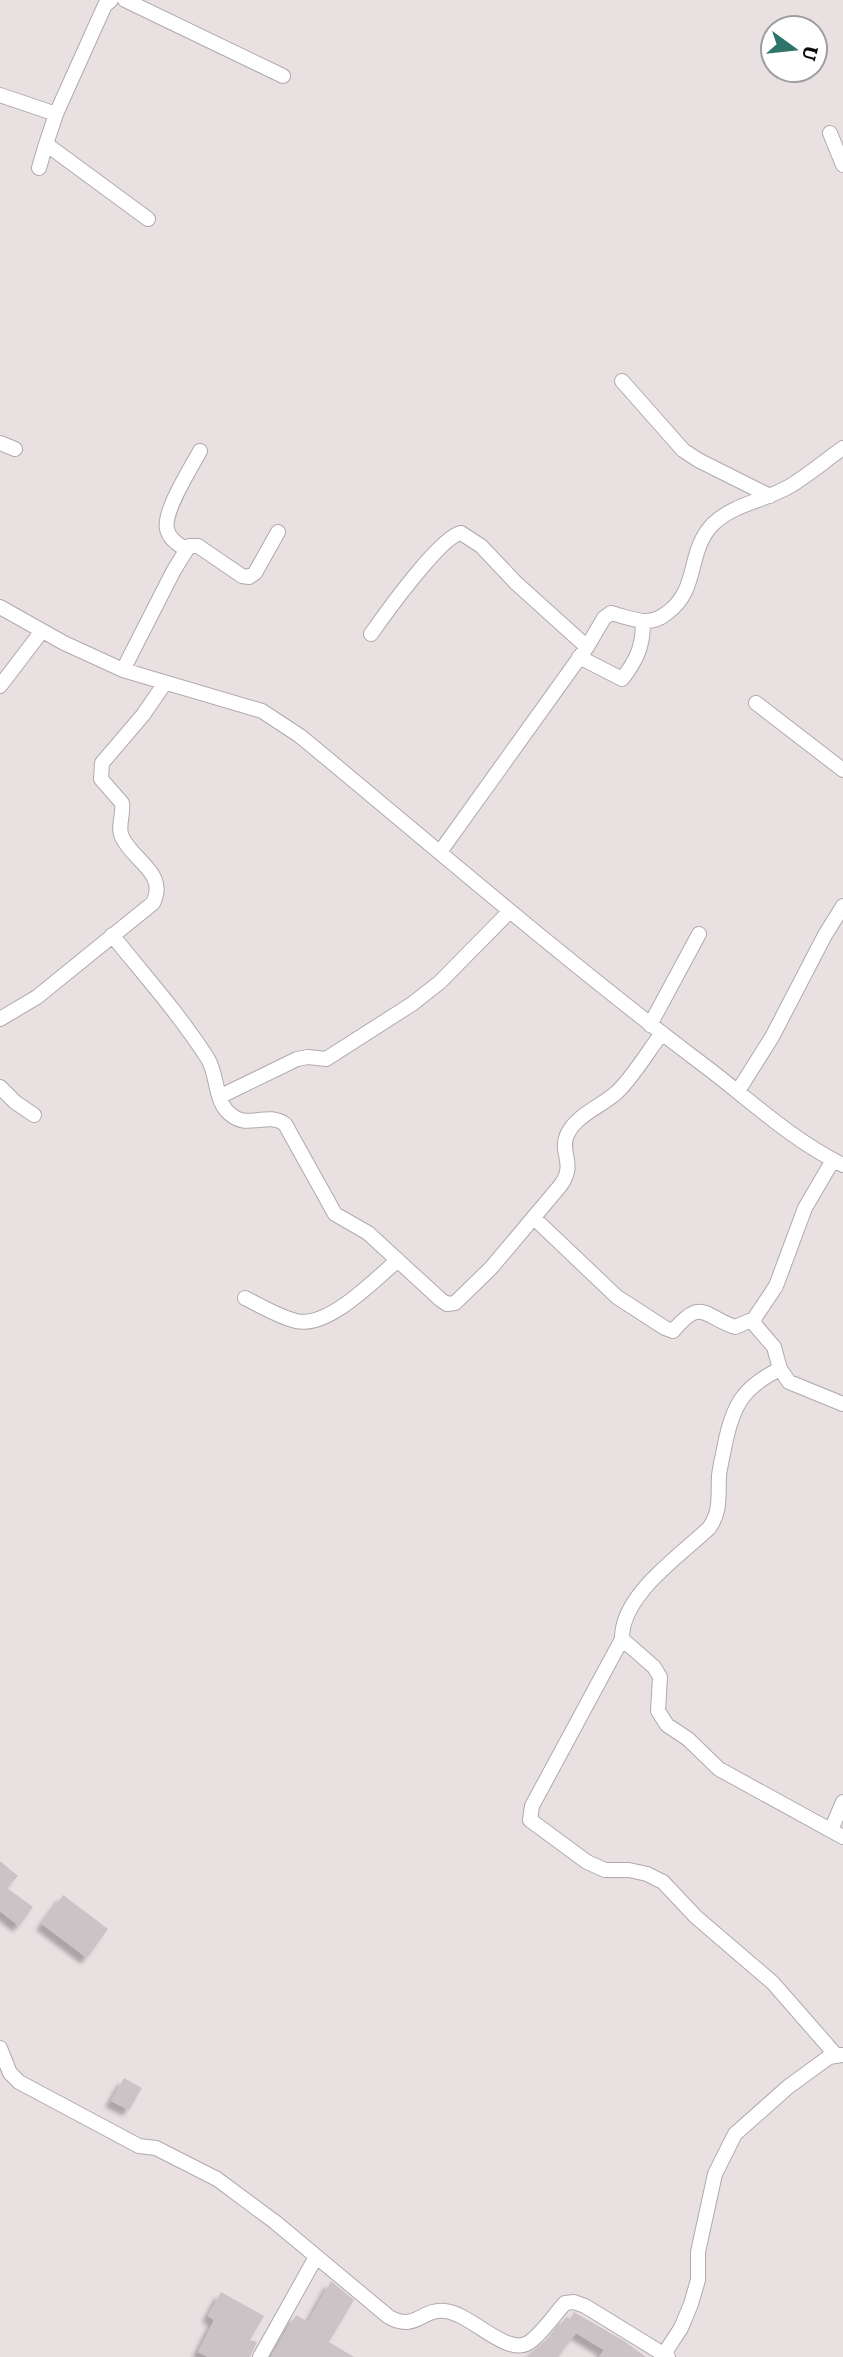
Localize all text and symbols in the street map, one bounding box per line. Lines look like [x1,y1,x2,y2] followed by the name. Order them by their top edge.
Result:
[759,14,829,84] north arrow
[796,43,827,65] text: U

